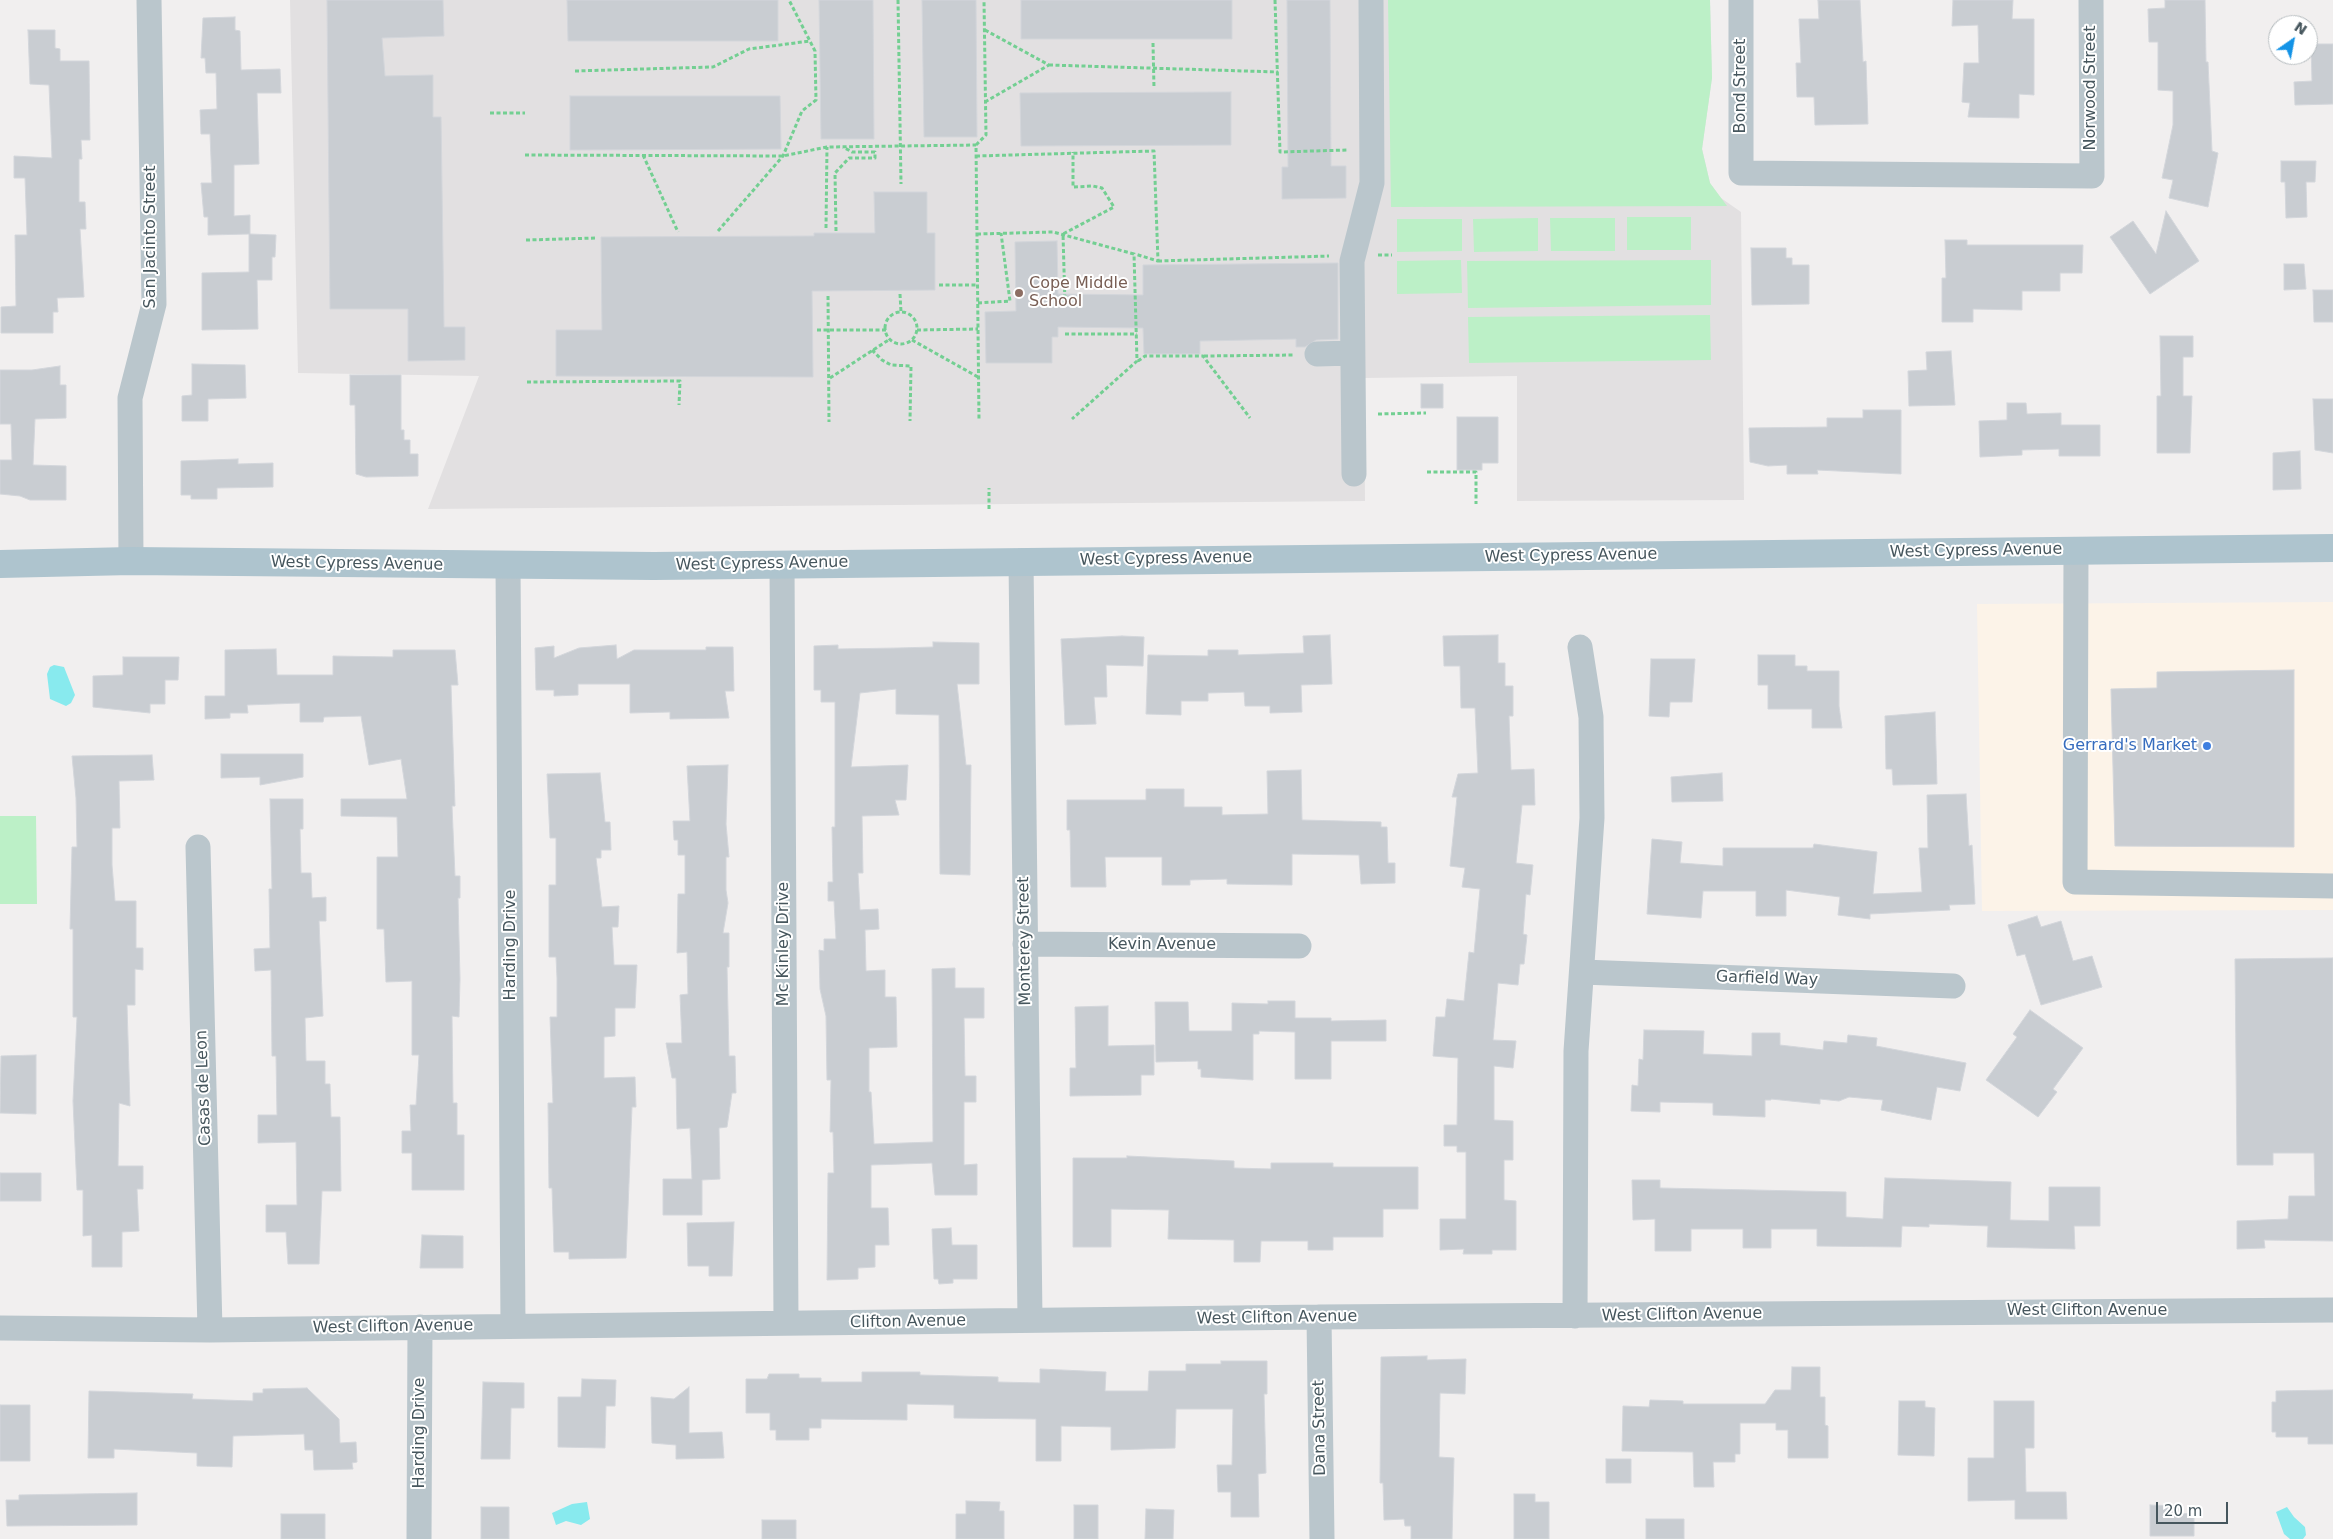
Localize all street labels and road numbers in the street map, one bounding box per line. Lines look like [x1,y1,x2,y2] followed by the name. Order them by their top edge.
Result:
[2081,26,2101,150] street label: Norwood Street
[1731,39,1751,133] street label: Bond Street
[141,166,161,308] street label: San Jacinto Street
[1890,540,2062,562] street label: West Cypress Avenue
[1485,545,1657,567] street label: West Cypress Avenue
[1080,548,1252,570] street label: West Cypress Avenue
[271,553,443,575] street label: West Cypress Avenue
[676,553,848,575] street label: West Cypress Avenue
[1014,876,1036,1006] street label: Monterey Street
[774,882,794,1006] street label: Mc Kinley Drive
[501,890,521,1000] street label: Harding Drive
[1108,935,1216,955] street label: Kevin Avenue
[1715,968,1819,990] street label: Garfield Way
[192,1030,216,1146] street label: Casas de Leon
[2007,1301,2167,1321] street label: West Clifton Avenue
[1602,1304,1762,1326] street label: West Clifton Avenue
[1197,1307,1357,1329] street label: West Clifton Avenue
[850,1311,966,1333] street label: Clifton Avenue
[313,1316,473,1338] street label: West Clifton Avenue
[410,1378,430,1488] street label: Harding Drive
[1310,1380,1330,1476] street label: Dana Street

